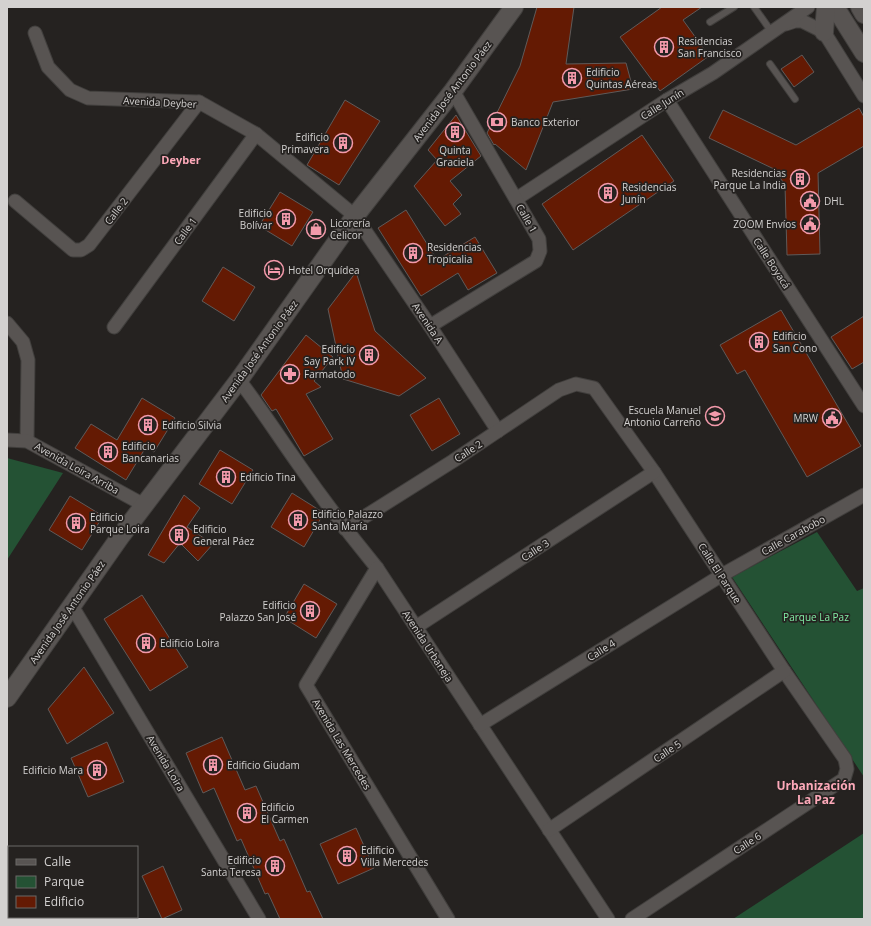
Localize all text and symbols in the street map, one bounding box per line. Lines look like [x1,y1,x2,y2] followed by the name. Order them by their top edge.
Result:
[678,34,742,60] place label: Residencias San Francisco
[653,36,675,58] building icon: Residencias San Francisco
[409,38,495,144] street label: Avenida José Antonio Páez
[586,65,657,91] place label: Edificio Quintas Aéreas
[561,67,583,89] building icon: Edificio Quintas Aéreas
[638,85,686,123] street label: Calle Junín
[123,93,197,111] street label: Avenida Deyber
[486,111,508,133] bank icon: Banco Exterior
[511,115,579,129] place label: Banco Exterior
[444,121,466,143] building icon: Quinta Graciela
[281,130,329,156] place label: Edificio Primavera
[332,132,354,154] building icon: Edificio Primavera
[436,143,474,169] place label: Quinta Graciela
[161,152,201,167] district label: Deyber
[713,166,786,192] place label: Residencias Parque La India
[789,168,811,190] building icon: Residencias Parque La India
[621,180,677,206] place label: Residencias Junín
[597,182,619,204] building icon: Residencias Junín
[799,190,821,212] public building icon: DHL
[101,194,131,227] street label: Calle 2
[824,194,844,208] place label: DHL
[513,201,541,235] street label: Calle 1
[239,206,272,232] place label: Edificio Bolívar
[275,208,297,230] building icon: Edificio Bolívar
[799,213,821,235] public building icon: ZOOM Envíos
[170,214,200,248] street label: Calle 1
[330,216,370,242] place label: Licorería Celicor
[733,217,796,231] place label: ZOOM Envíos
[305,218,327,240] shop icon: Licorería Celicor
[750,235,794,291] street label: Calle Boyacá
[427,240,482,266] place label: Residencias Tropicalia
[402,242,424,264] building icon: Residencias Tropicalia
[263,259,285,281] hotel icon: Hotel Orquídea
[288,263,360,277] place label: Hotel Orquídea
[217,297,301,405] street label: Avenida José Antonio Páez
[409,300,447,347] street label: Avenida A
[773,329,817,355] place label: Edificio San Cono
[748,331,770,353] building icon: Edificio San Cono
[304,342,355,368] place label: Edificio Say Park IV
[358,344,380,366] building icon: Edificio Say Park IV
[279,363,301,385] pharmacy icon: Farmatodo
[304,367,355,381] place label: Farmatodo
[624,403,701,429] place label: Escuela Manuel Antonio Carreño
[704,405,726,427] school or university icon: Escuela Manuel Antonio Carreño
[821,407,843,429] public building icon: MRW
[794,411,819,425] place label: MRW
[137,414,159,436] building icon: Edificio Silvia
[162,418,222,432] place label: Edificio Silvia
[451,437,485,465] street label: Calle 2
[32,439,122,497] street label: Avenida Loira Arriba
[122,439,179,465] place label: Edificio Bancanarias
[97,441,119,463] building icon: Edificio Bancanarias
[215,466,237,488] building icon: Edificio Tina
[240,470,296,484] place label: Edificio Tina
[312,507,383,533] place label: Edificio Palazzo Santa María
[287,509,309,531] building icon: Edificio Palazzo Santa María
[90,510,150,536] place label: Edificio Parque Loira
[65,512,87,534] building icon: Edificio Parque Loira
[759,512,827,558] street label: Calle Carabobo
[193,522,255,548] place label: Edificio General Páez
[168,524,190,546] building icon: Edificio General Páez
[518,536,552,564] street label: Calle 3
[695,540,745,606] street label: Calle El Parque
[26,557,108,666] street label: Avenida José Antonio Páez
[220,598,296,624] place label: Edificio Palazzo San José
[299,600,321,622] building icon: Edificio Palazzo San José
[400,607,456,685] street label: Avenida Urbaneja
[783,610,849,624] park label: Parque La Paz
[135,632,157,654] building icon: Edificio Loira
[160,636,219,650] place label: Edificio Loira
[584,636,618,664] street label: Calle 4
[309,696,375,792] street label: Avenida Las Mercedes
[144,732,188,794] street label: Avenida Loira
[650,736,684,765] street label: Calle 5
[202,754,224,776] building icon: Edificio Giudam
[227,758,300,772] place label: Edificio Giudam
[86,759,108,781] building icon: Edificio Mara
[23,763,83,777] place label: Edificio Mara
[776,777,856,808] district label: Urbanización La Paz
[261,800,309,826] place label: Edificio El Carmen
[236,802,258,824] building icon: Edificio El Carmen
[730,829,764,857] street label: Calle 6
[361,843,429,869] place label: Edificio Villa Mercedes
[336,845,358,867] building icon: Edificio Villa Mercedes
[8,846,138,918] legend
[44,853,71,870] text: Calle
[201,853,261,879] place label: Edificio Santa Teresa
[264,855,286,877] building icon: Edificio Santa Teresa
[44,873,84,890] text: Parque
[44,893,84,910] text: Edificio

